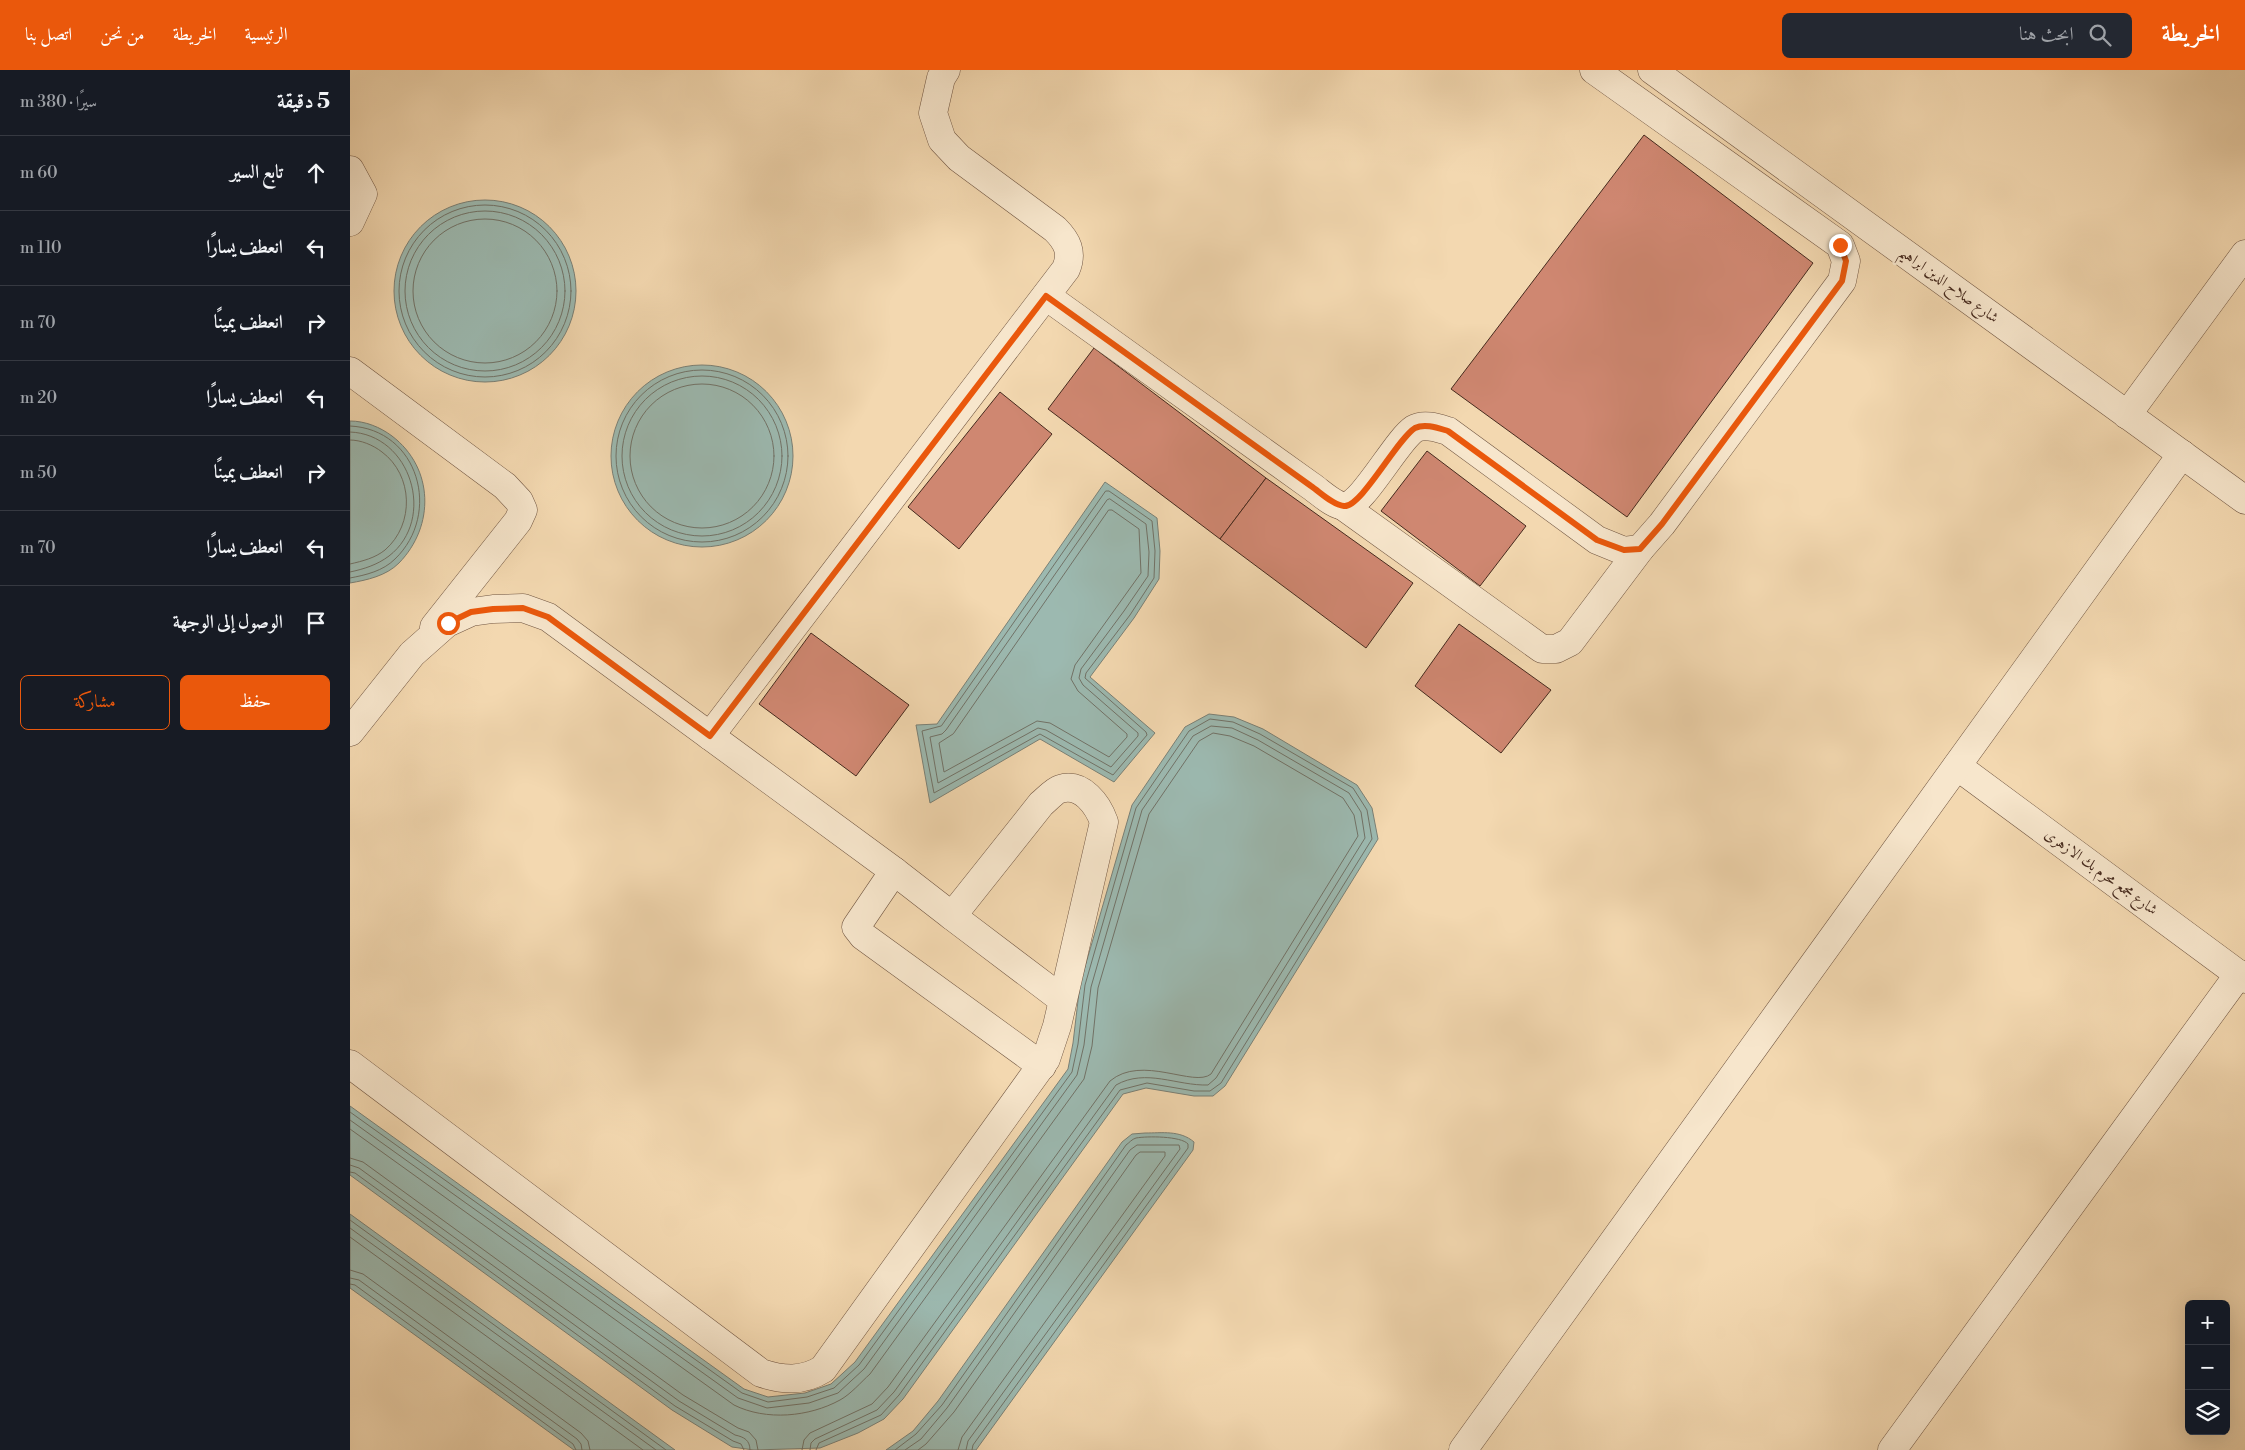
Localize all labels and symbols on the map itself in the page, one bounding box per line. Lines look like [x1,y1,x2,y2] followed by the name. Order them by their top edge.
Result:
[1829,234,1852,257] route end
[1893,243,2002,331] street label: شارع صلاح الدين ابراهيم
[437,612,460,635] route start
[2038,825,2161,923] street label: شارع مجمع محرم بك الازهرى

